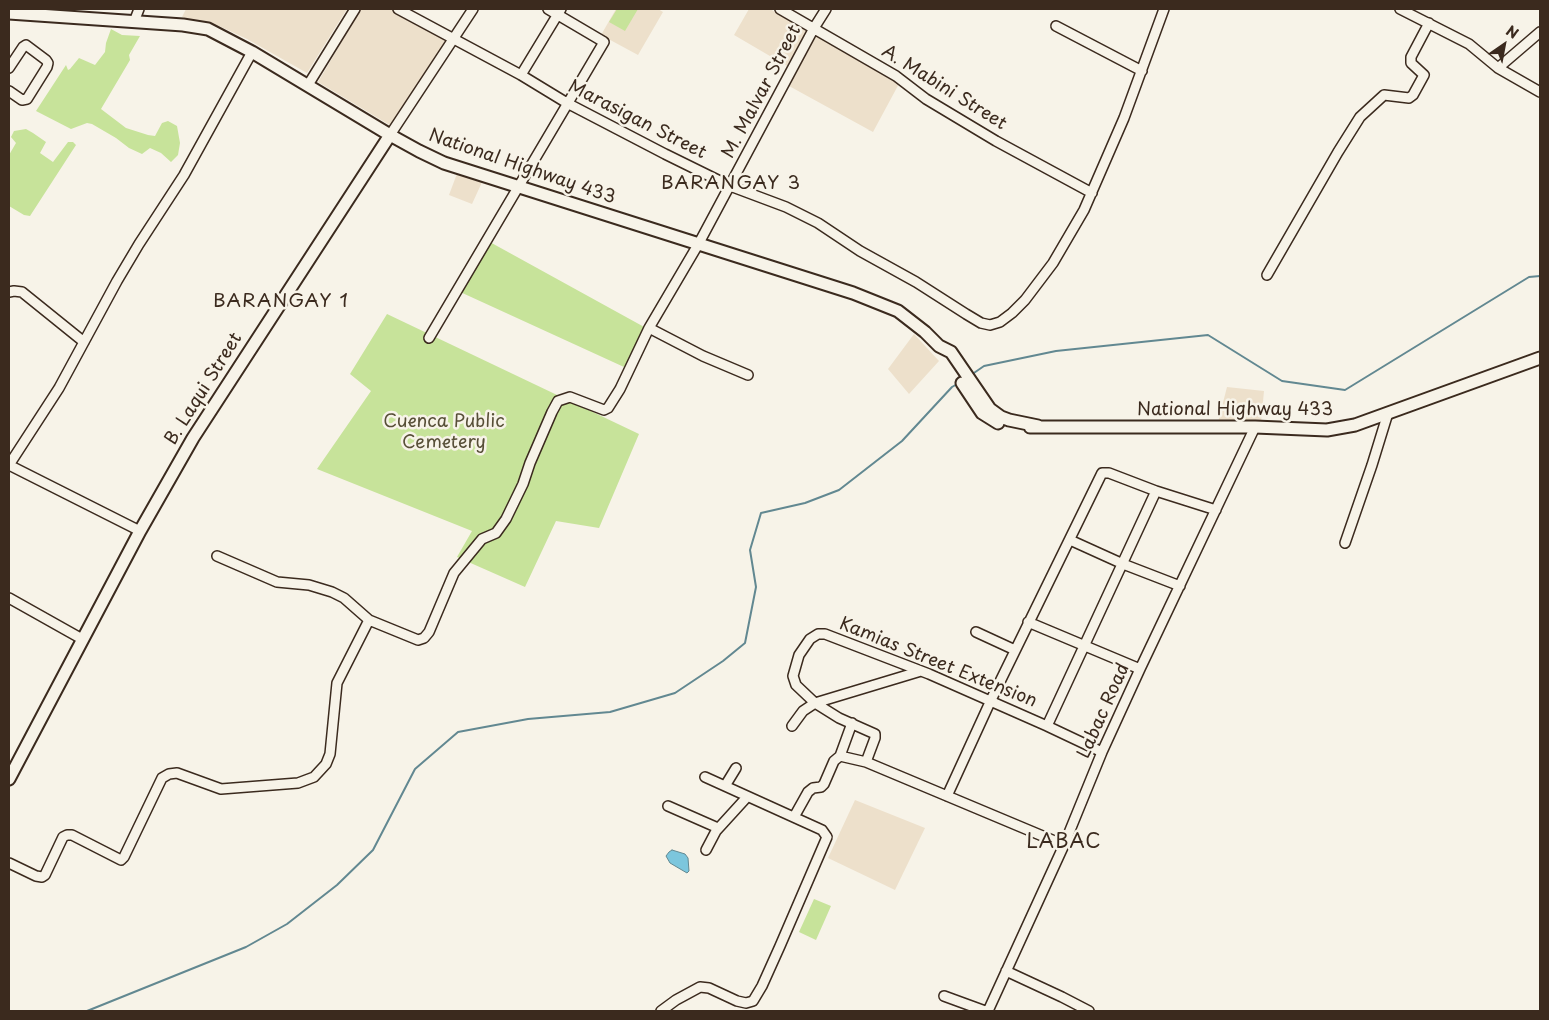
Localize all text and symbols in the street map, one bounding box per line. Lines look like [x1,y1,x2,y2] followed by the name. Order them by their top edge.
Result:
[1479,20,1529,70] north arrow
[1502,20,1523,44] text: N
[718,22,806,162] street label: M. Malvar Street
[878,41,1010,135] street label: A. Mabini Street
[564,76,710,164] street label: Marasigan Street
[426,125,618,209] street label: National Highway 433
[659,173,803,195] district label: BARANGAY 3
[211,291,351,313] district label: BARANGAY 1
[161,329,247,449] street label: B. Laqui Street
[1137,399,1333,421] street label: National Highway 433
[383,411,505,454] park label: Cuenca Public Cemetery
[836,613,1040,713] street label: Kamias Street Extension
[1073,660,1135,762] street label: Labac Road
[1026,830,1102,854] district label: LABAC

